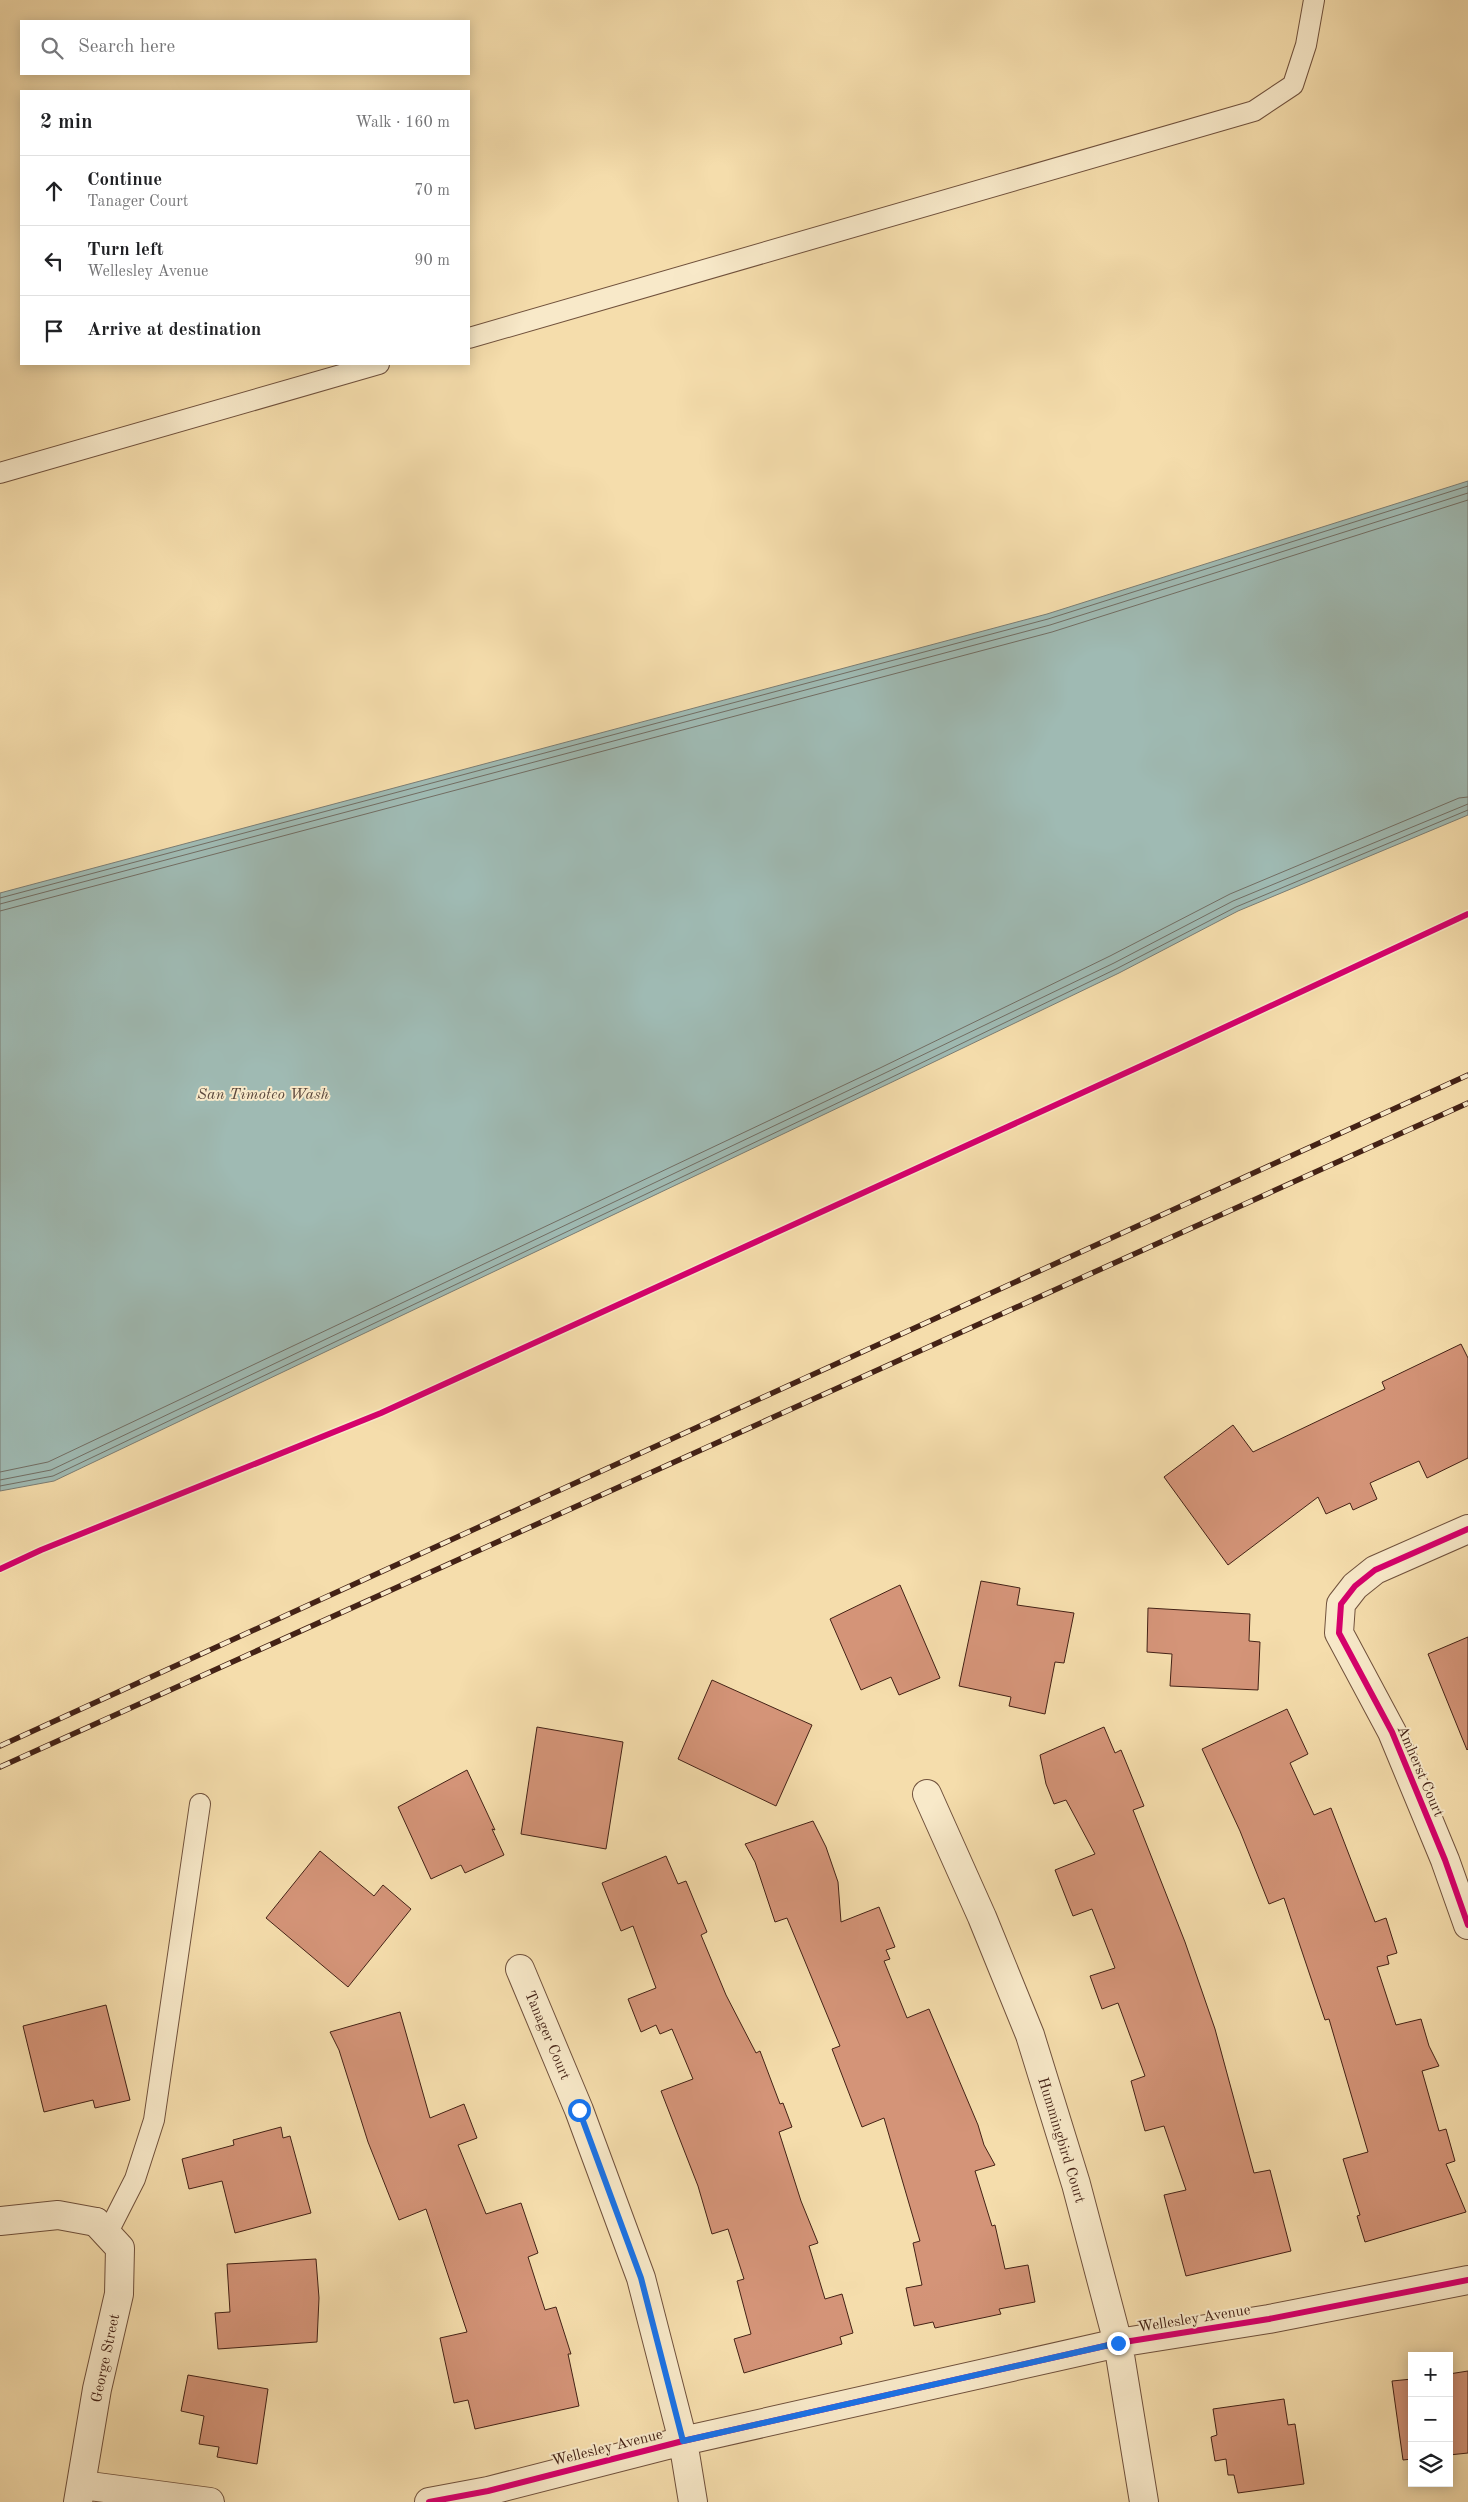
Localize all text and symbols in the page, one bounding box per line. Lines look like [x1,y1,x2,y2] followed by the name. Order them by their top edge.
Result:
[20,20,470,75] search box
[38,34,66,62] icon: search
[78,38,175,57] text: Search here
[40,112,93,133] text: 2 min
[355,115,450,131] text: Walk · 160 m
[87,171,162,190] text: Continue
[40,177,68,205] icon: ahead
[414,183,450,199] text: 70 m
[87,194,188,210] text: Tanager Court
[87,241,164,260] text: Turn left
[40,247,68,275] icon: left
[414,253,450,269] text: 90 m
[87,264,208,280] text: Wellesley Avenue
[40,317,68,345] icon: arrive
[87,321,261,340] text: Arrive at destination
[197,1087,329,1103] water label: San Timoteo Wash
[1394,1724,1446,1819] street label: Amherst Court
[521,1989,572,2082] street label: Tanager Court
[1034,2076,1087,2205] street label: Hummingbird Court
[568,2099,591,2122] route start
[1137,2303,1252,2336] street label: Wellesley Avenue
[90,2313,123,2404] street label: George Street
[1107,2332,1130,2355] route end
[1408,2352,1453,2487] map controls
[1408,2352,1453,2397] button: +
[1408,2397,1453,2442] button: −
[550,2427,664,2469] street label: Wellesley Avenue
[1408,2442,1453,2487] button: layers

